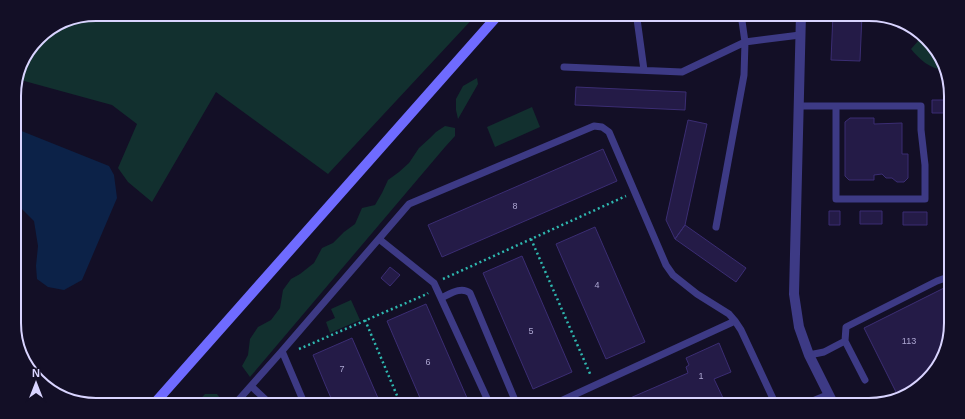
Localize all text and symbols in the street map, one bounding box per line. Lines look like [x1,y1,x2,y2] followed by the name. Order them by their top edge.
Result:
[512,201,518,211] house number: 8
[594,280,600,290] house number: 4
[528,326,534,336] house number: 5
[902,336,916,346] house number: 113
[425,357,431,367] house number: 6
[16,363,56,403] north arrow
[339,364,345,374] house number: 7
[32,367,40,379] text: N
[698,371,704,381] house number: 1

